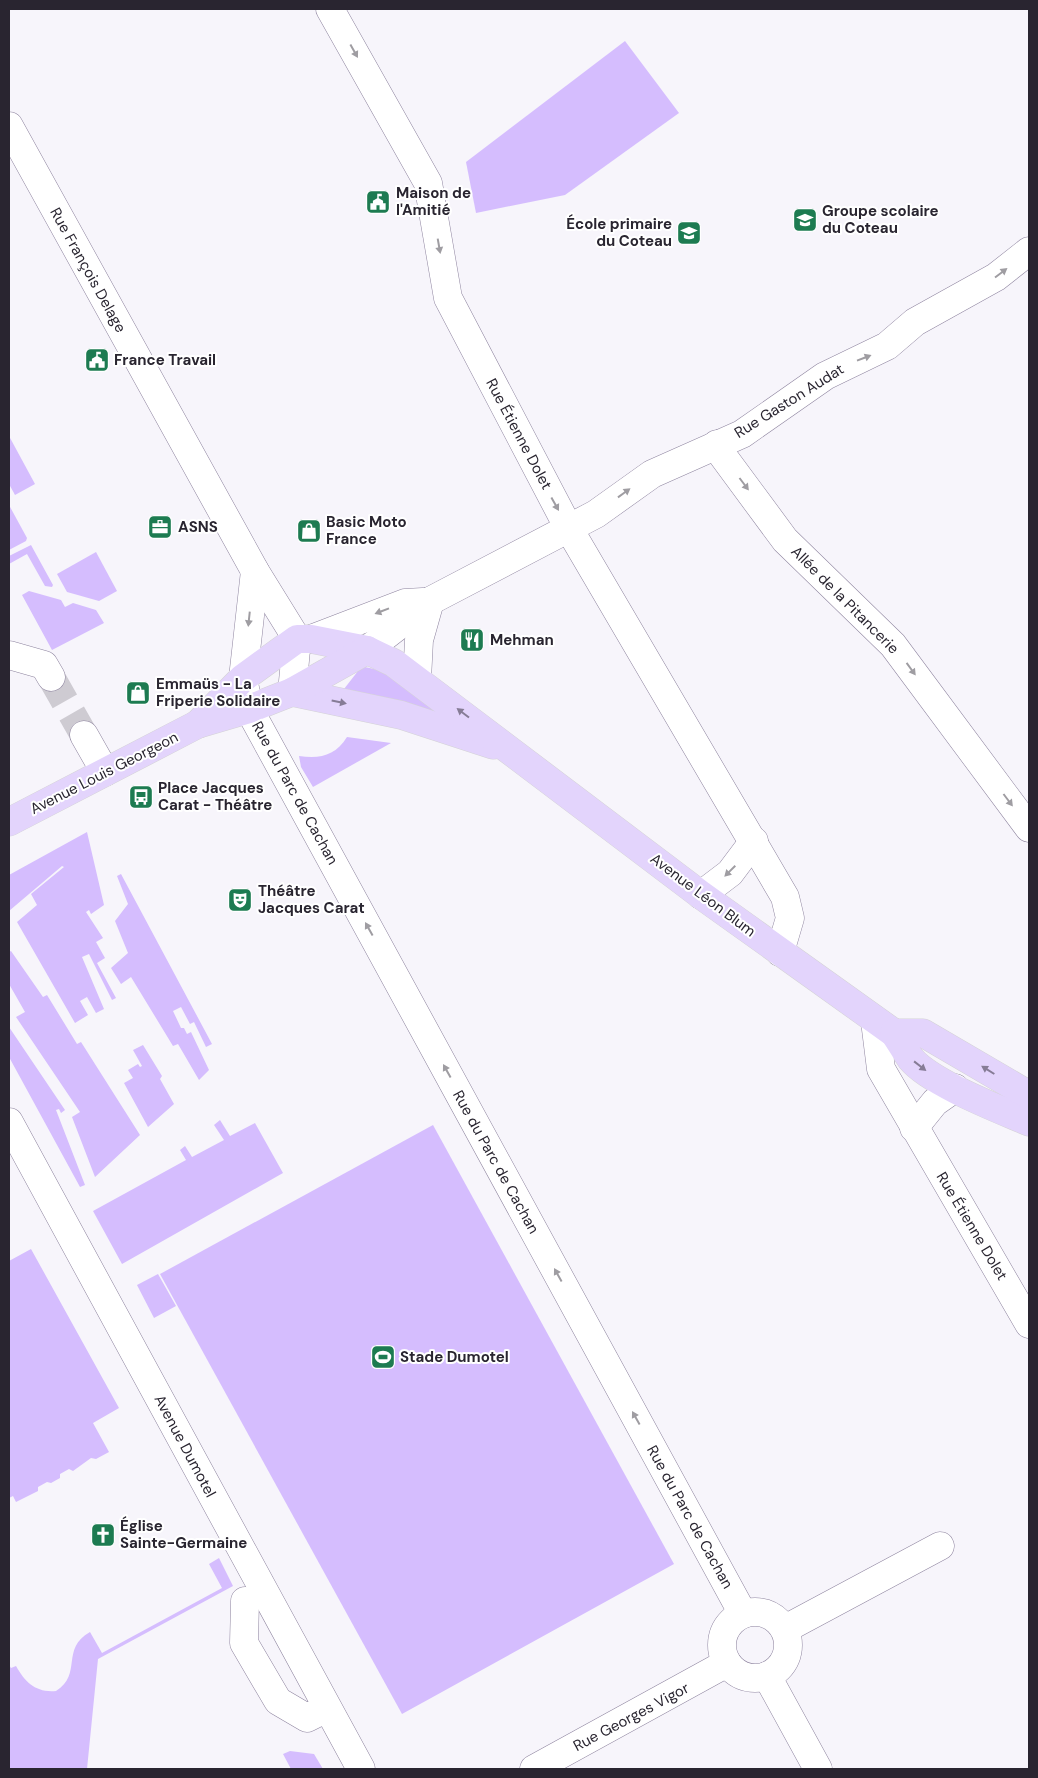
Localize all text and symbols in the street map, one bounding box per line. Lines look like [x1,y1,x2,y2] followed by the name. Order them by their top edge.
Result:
[350,44,358,59] one-way arrow
[396,183,471,220] place label: Maison de l'Amitié
[365,189,391,215] public building icon: Maison de l'Amitié
[822,201,939,238] place label: Groupe scolaire du Coteau
[45,204,131,336] street label: Rue François Delage
[792,207,818,233] school or university icon: Groupe scolaire du Coteau
[566,214,672,251] place label: École primaire du Coteau
[676,220,702,246] school or university icon: École primaire du Coteau
[435,238,443,254] one-way arrow
[994,268,1008,278] one-way arrow
[84,347,110,373] public building icon: France Travail
[114,350,216,370] place label: France Travail
[857,354,872,362] one-way arrow
[730,359,848,443] street label: Rue Gaston Audat
[481,375,557,493] street label: Rue Étienne Dolet
[739,477,749,491] one-way arrow
[618,488,631,498] one-way arrow
[551,497,560,510] one-way arrow
[326,512,407,549] place label: Basic Moto France
[147,514,173,540] office icon: ASNS
[178,517,218,537] place label: ASNS
[296,518,322,544] shop icon: Basic Moto France
[787,542,903,658] street label: Allée de la Pitancerie
[375,608,390,615] one-way arrow
[245,611,253,627] one-way arrow
[459,627,485,653] restaurant icon: Mehman
[490,630,554,650] place label: Mehman
[906,662,916,676] one-way arrow
[156,674,280,711] place label: Emmaüs - La Friperie Solidaire
[125,680,151,706] shop icon: Emmaüs - La Friperie Solidaire
[332,698,347,706] one-way arrow
[457,708,470,719] one-way arrow
[247,718,343,868] street label: Rue du Parc de Cachan
[27,727,181,819] street label: Avenue Louis Georgeon
[158,778,272,815] place label: Place Jacques Carat - Théâtre
[128,784,154,810] bus stop icon: Place Jacques Carat - Théâtre
[1003,793,1013,807] one-way arrow
[646,849,760,941] street label: Avenue Léon Blum
[725,865,737,877] one-way arrow
[258,881,365,918] place label: Théâtre Jacques Carat
[227,887,253,913] theatre icon: Théâtre Jacques Carat
[365,921,373,936] one-way arrow
[913,1061,926,1071] one-way arrow
[443,1064,451,1078] one-way arrow
[981,1065,994,1074] one-way arrow
[448,1087,544,1237] street label: Rue du Parc de Cachan
[932,1168,1012,1284] street label: Rue Étienne Dolet
[554,1268,562,1283] one-way arrow
[370,1344,396,1370] sports icon: Stade Dumotel
[400,1347,509,1367] place label: Stade Dumotel
[150,1391,220,1501] street label: Avenue Dumotel
[632,1411,640,1425] one-way arrow
[642,1442,738,1592] street label: Rue du Parc de Cachan
[120,1516,247,1553] place label: Église Sainte-Germaine
[90,1522,116,1548] church icon: Église Sainte-Germaine
[570,1678,693,1756] street label: Rue Georges Vigor

